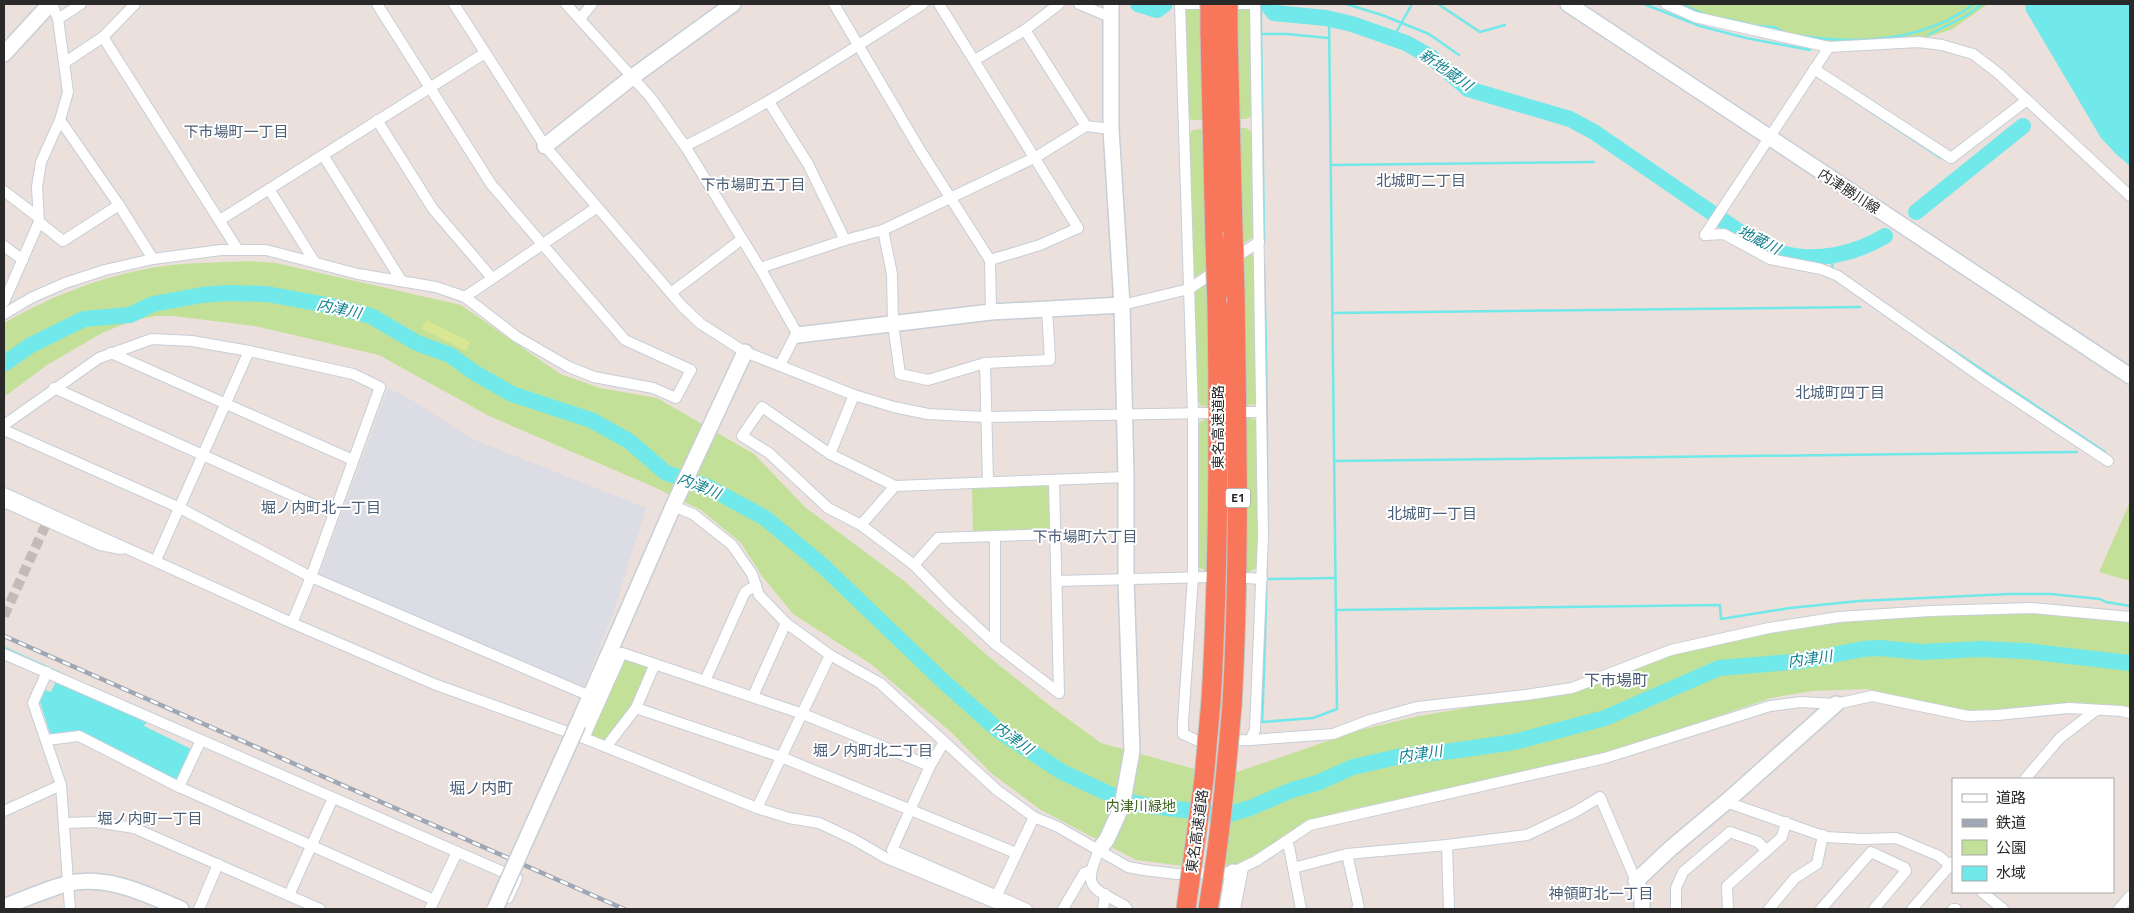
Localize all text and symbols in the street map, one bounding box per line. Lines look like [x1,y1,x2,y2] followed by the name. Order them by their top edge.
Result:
[1415,43,1479,97] water label: 新地蔵川
[183,120,289,143] district label: 下市場町一丁目
[1814,163,1884,218] street label: 内津勝川線
[1376,169,1466,192] district label: 北城町二丁目
[700,173,806,196] district label: 下市場町五丁目
[1734,219,1786,261] water label: 地蔵川
[315,293,365,325] water label: 内津川
[1795,381,1885,404] district label: 北城町四丁目
[1207,385,1228,469] street label: 東名高速道路
[674,466,726,505] water label: 内津川
[1226,488,1250,508] road number: E1
[261,496,381,519] district label: 堀ノ内町北一丁目
[1387,502,1477,525] district label: 北城町一丁目
[1032,525,1138,548] district label: 下市場町六丁目
[1786,644,1836,673] water label: 内津川
[1584,668,1648,692] district label: 下市場町
[988,715,1040,761] water label: 内津川
[813,739,933,762] district label: 堀ノ内町北二丁目
[1396,739,1446,768] water label: 内津川
[449,776,513,800] district label: 堀ノ内町
[1952,778,2114,893] legend
[1996,786,2026,809] text: 道路
[1180,788,1213,874] street label: 東名高速道路
[1106,795,1176,816] park label: 内津川緑地
[97,807,203,830] district label: 堀ノ内町一丁目
[1996,811,2026,834] text: 鉄道
[1996,836,2026,859] text: 公園
[1996,861,2026,884] text: 水域
[1548,882,1654,905] district label: 神領町北一丁目

